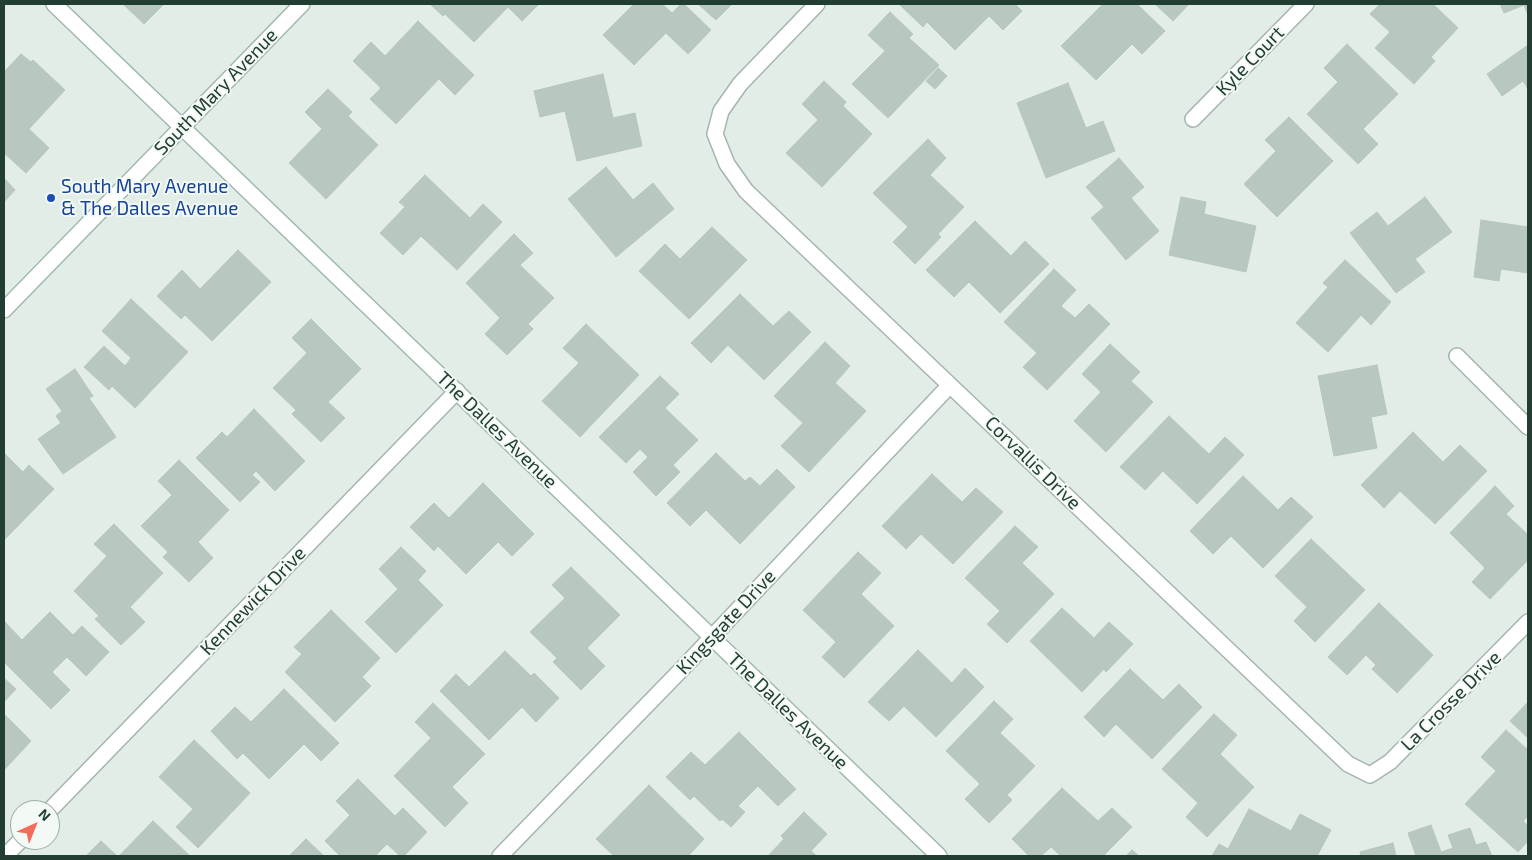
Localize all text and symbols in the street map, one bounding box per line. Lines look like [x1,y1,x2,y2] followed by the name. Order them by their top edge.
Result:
[1211,21,1289,101] street label: Kyle Court
[150,24,282,160] street label: South Mary Avenue
[61,176,239,220] place label: South Mary Avenue & The Dalles Avenue
[45,192,57,204] marker: South Mary Avenue & The Dalles Avenue
[432,367,562,493] street label: The Dalles Avenue
[980,412,1086,514] street label: Corvallis Drive
[195,542,311,660] street label: Kennewick Drive
[672,565,780,679] street label: Kingsgate Drive
[1396,646,1506,756] street label: La Crosse Drive
[723,648,853,774] street label: The Dalles Avenue
[10,800,60,850] north arrow
[36,805,55,824] text: N

